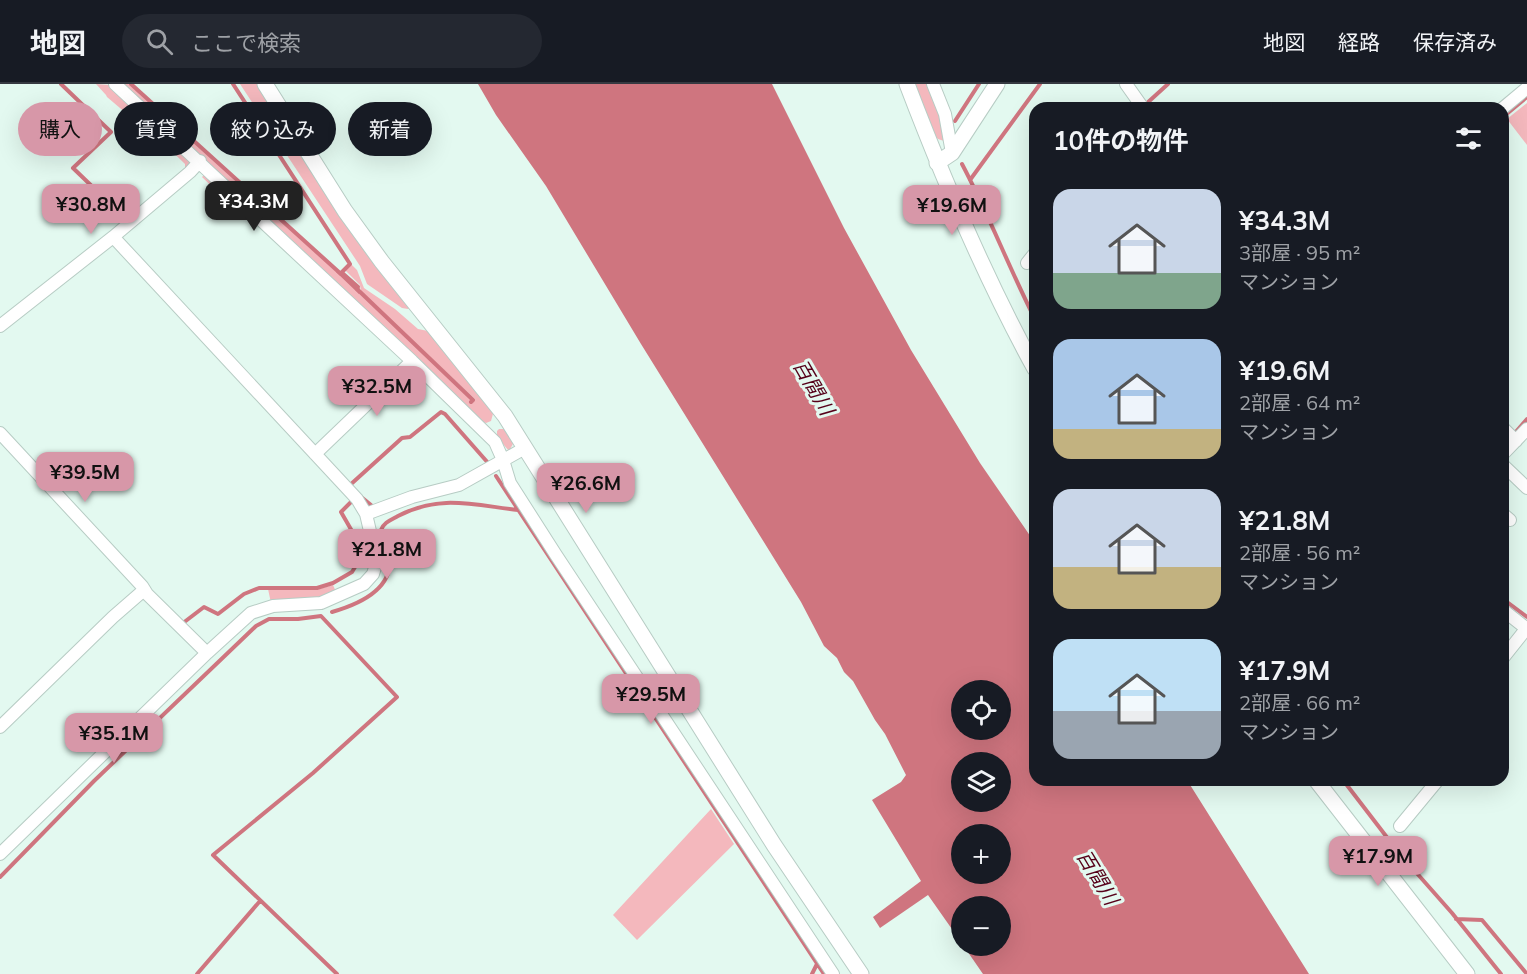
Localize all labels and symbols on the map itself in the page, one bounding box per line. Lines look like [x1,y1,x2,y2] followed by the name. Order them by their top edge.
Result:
[205,181,303,232] pin: ¥34.3M
[42,184,140,235] pin: ¥30.8M
[903,185,1001,236] pin: ¥19.6M
[788,355,841,421] water label: 百間川
[328,366,426,417] pin: ¥32.5M
[36,452,134,503] pin: ¥39.5M
[537,463,635,514] pin: ¥26.6M
[338,529,436,580] pin: ¥21.8M
[602,674,700,725] pin: ¥29.5M
[65,713,163,764] pin: ¥35.1M
[1329,836,1427,887] pin: ¥17.9M
[1072,845,1125,911] water label: 百間川

